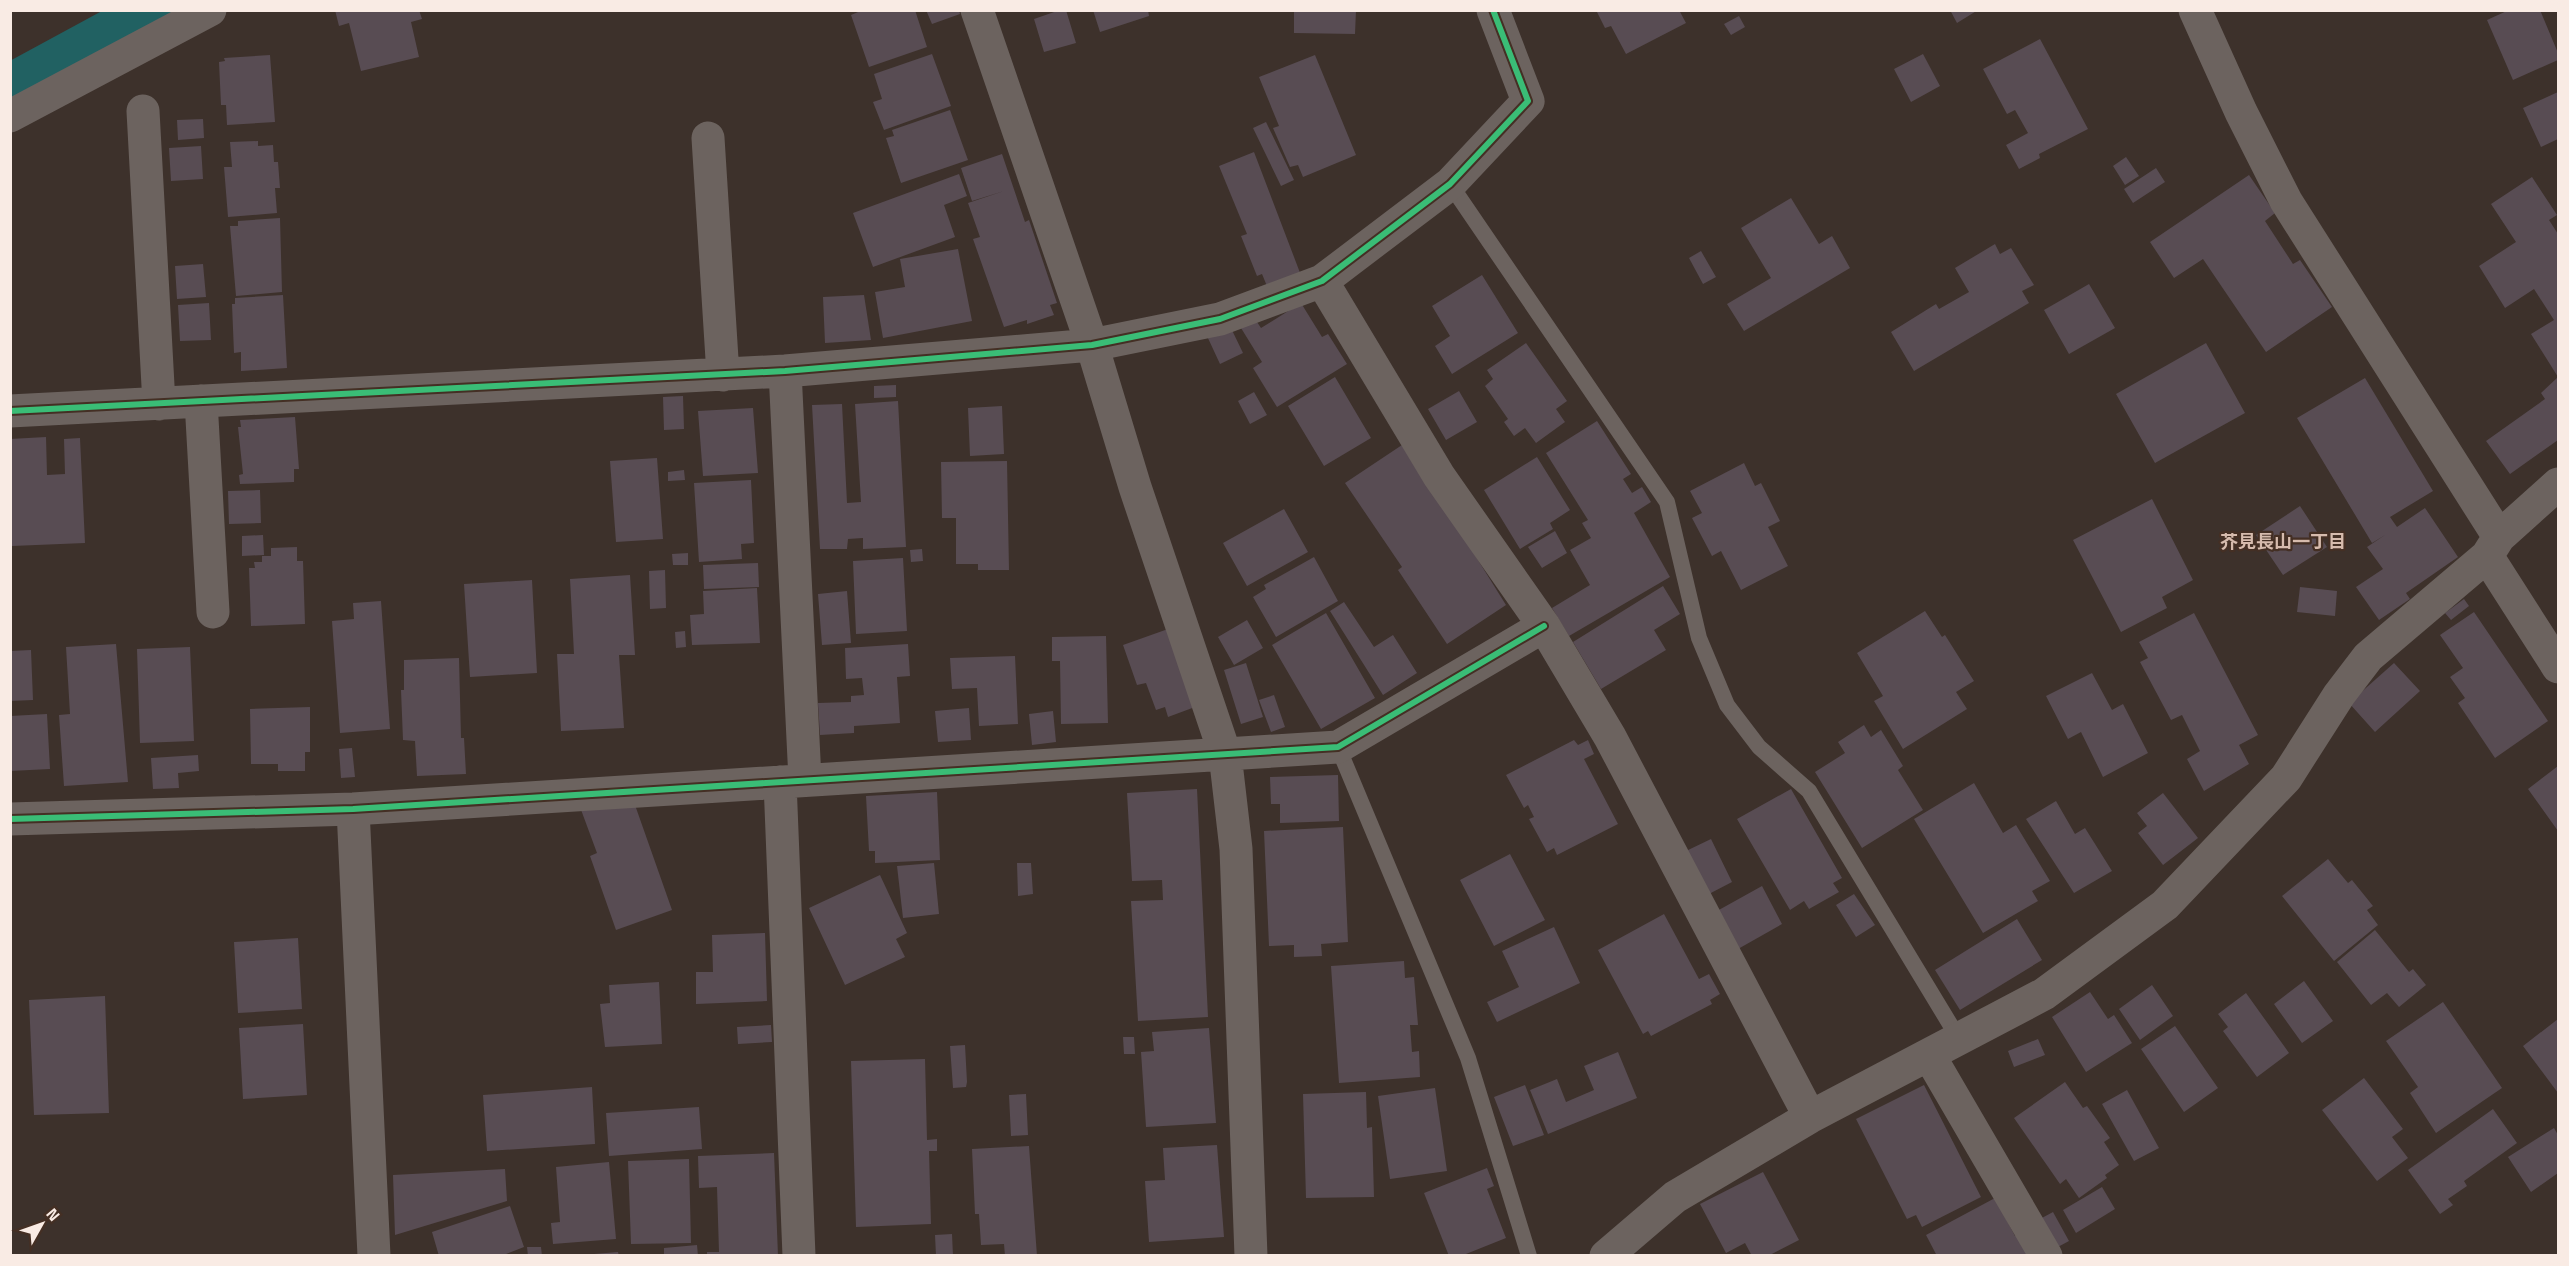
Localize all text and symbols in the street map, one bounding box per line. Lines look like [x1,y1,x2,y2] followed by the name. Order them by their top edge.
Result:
[2220,528,2346,555] district label: 芥見長山一丁目
[12,1194,72,1254] north arrow
[41,1202,66,1226] text: N

